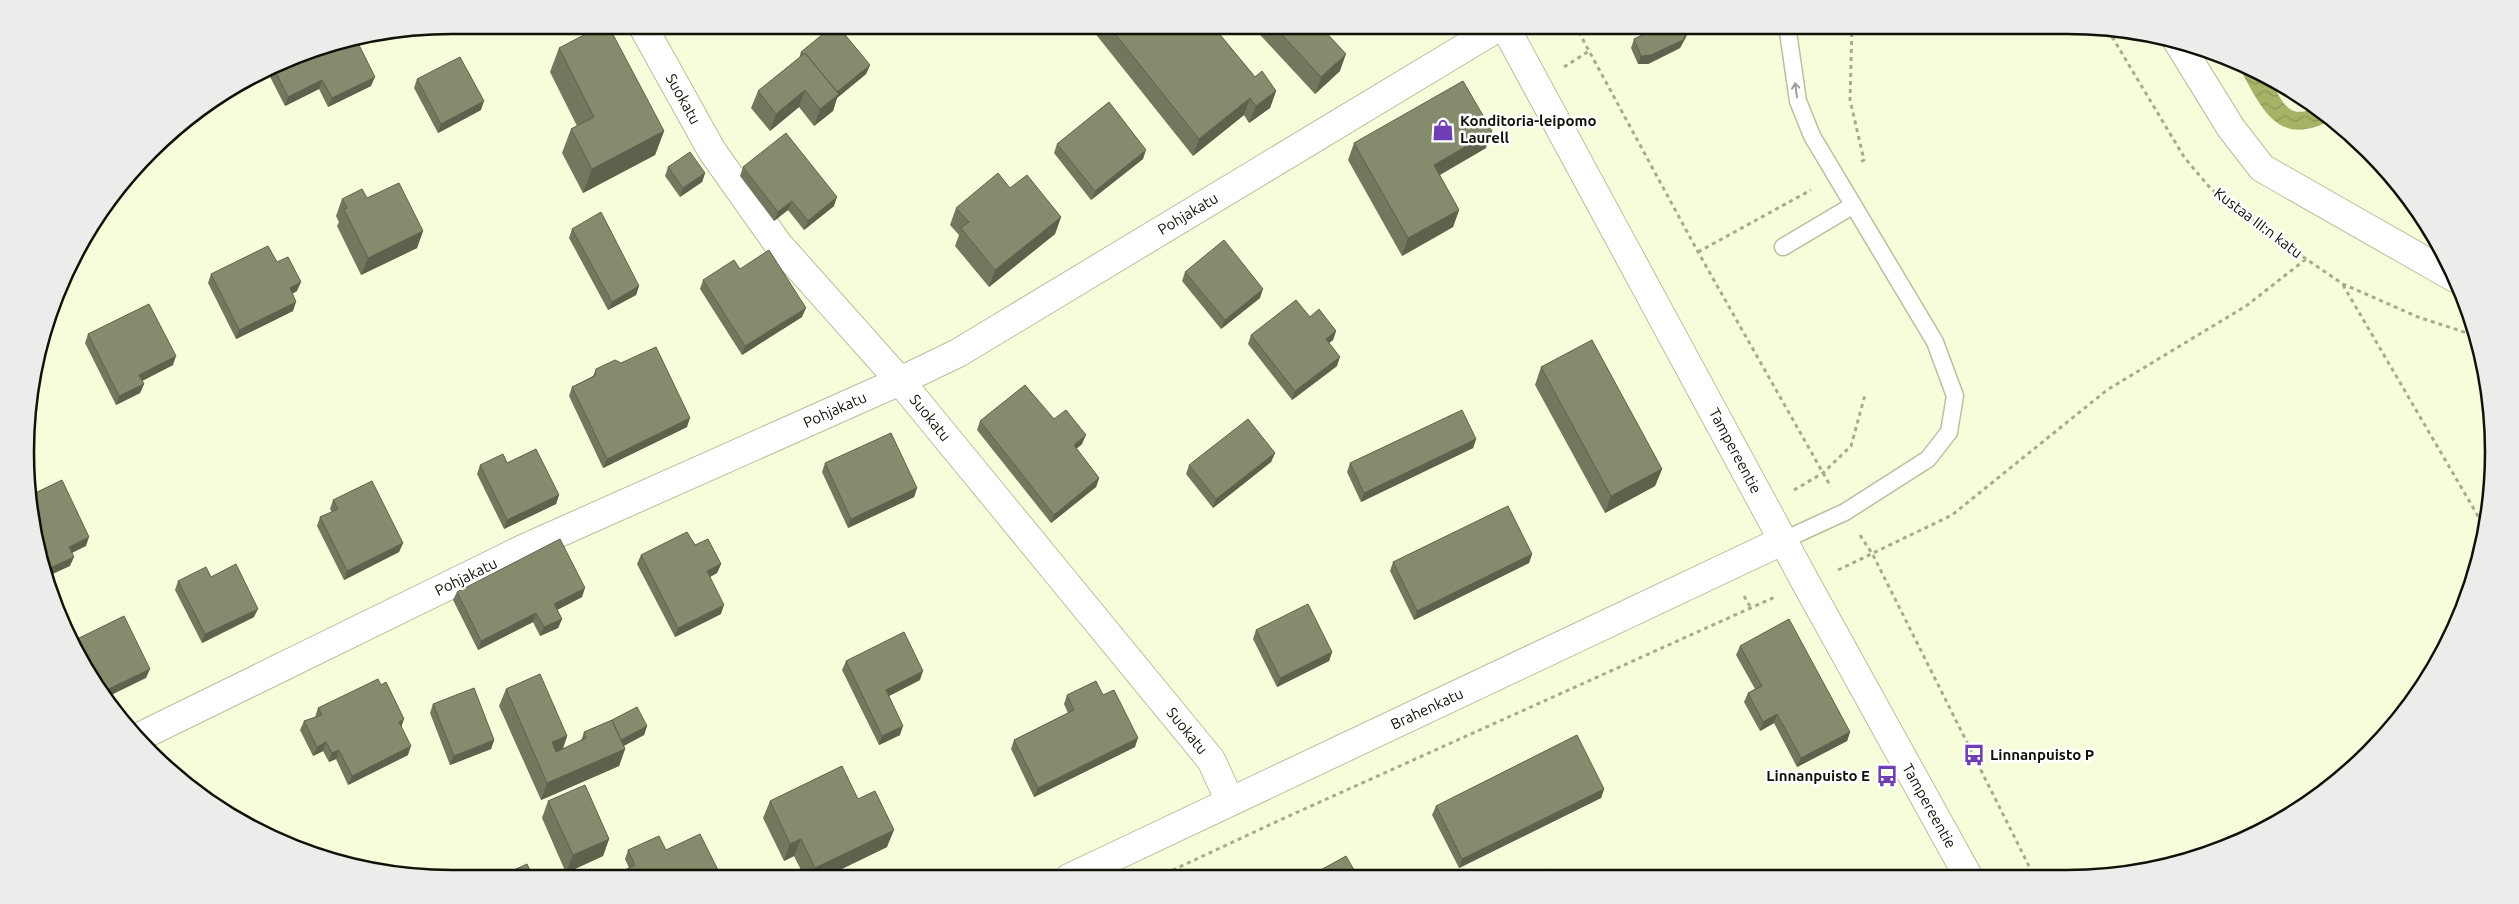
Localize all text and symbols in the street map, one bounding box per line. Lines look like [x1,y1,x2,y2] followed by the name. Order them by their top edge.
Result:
[663,71,704,127] street label: Suokatu
[1791,83,1801,99] one-way arrow
[1460,112,1596,146] place label: Konditoria-leipomo Laurell
[1430,117,1456,143] shop icon: Konditoria-leipomo Laurell
[2211,184,2306,261] street label: Kustaa III:n katu
[1155,189,1221,238] street label: Pohjakatu
[801,388,869,431] street label: Pohjakatu
[906,391,954,444] street label: Suokatu
[1706,405,1765,496] street label: Tampereentie
[432,554,500,599] street label: Pohjakatu
[1388,684,1466,733] street label: Brahenkatu
[1163,704,1211,757] street label: Suokatu
[1961,742,1987,768] bus stop icon: Linnanpuisto P
[1990,746,2094,763] place label: Linnanpuisto P
[1899,760,1960,851] street label: Tampereentie
[1874,763,1900,789] bus stop icon: Linnanpuisto E
[1766,767,1870,784] place label: Linnanpuisto E

